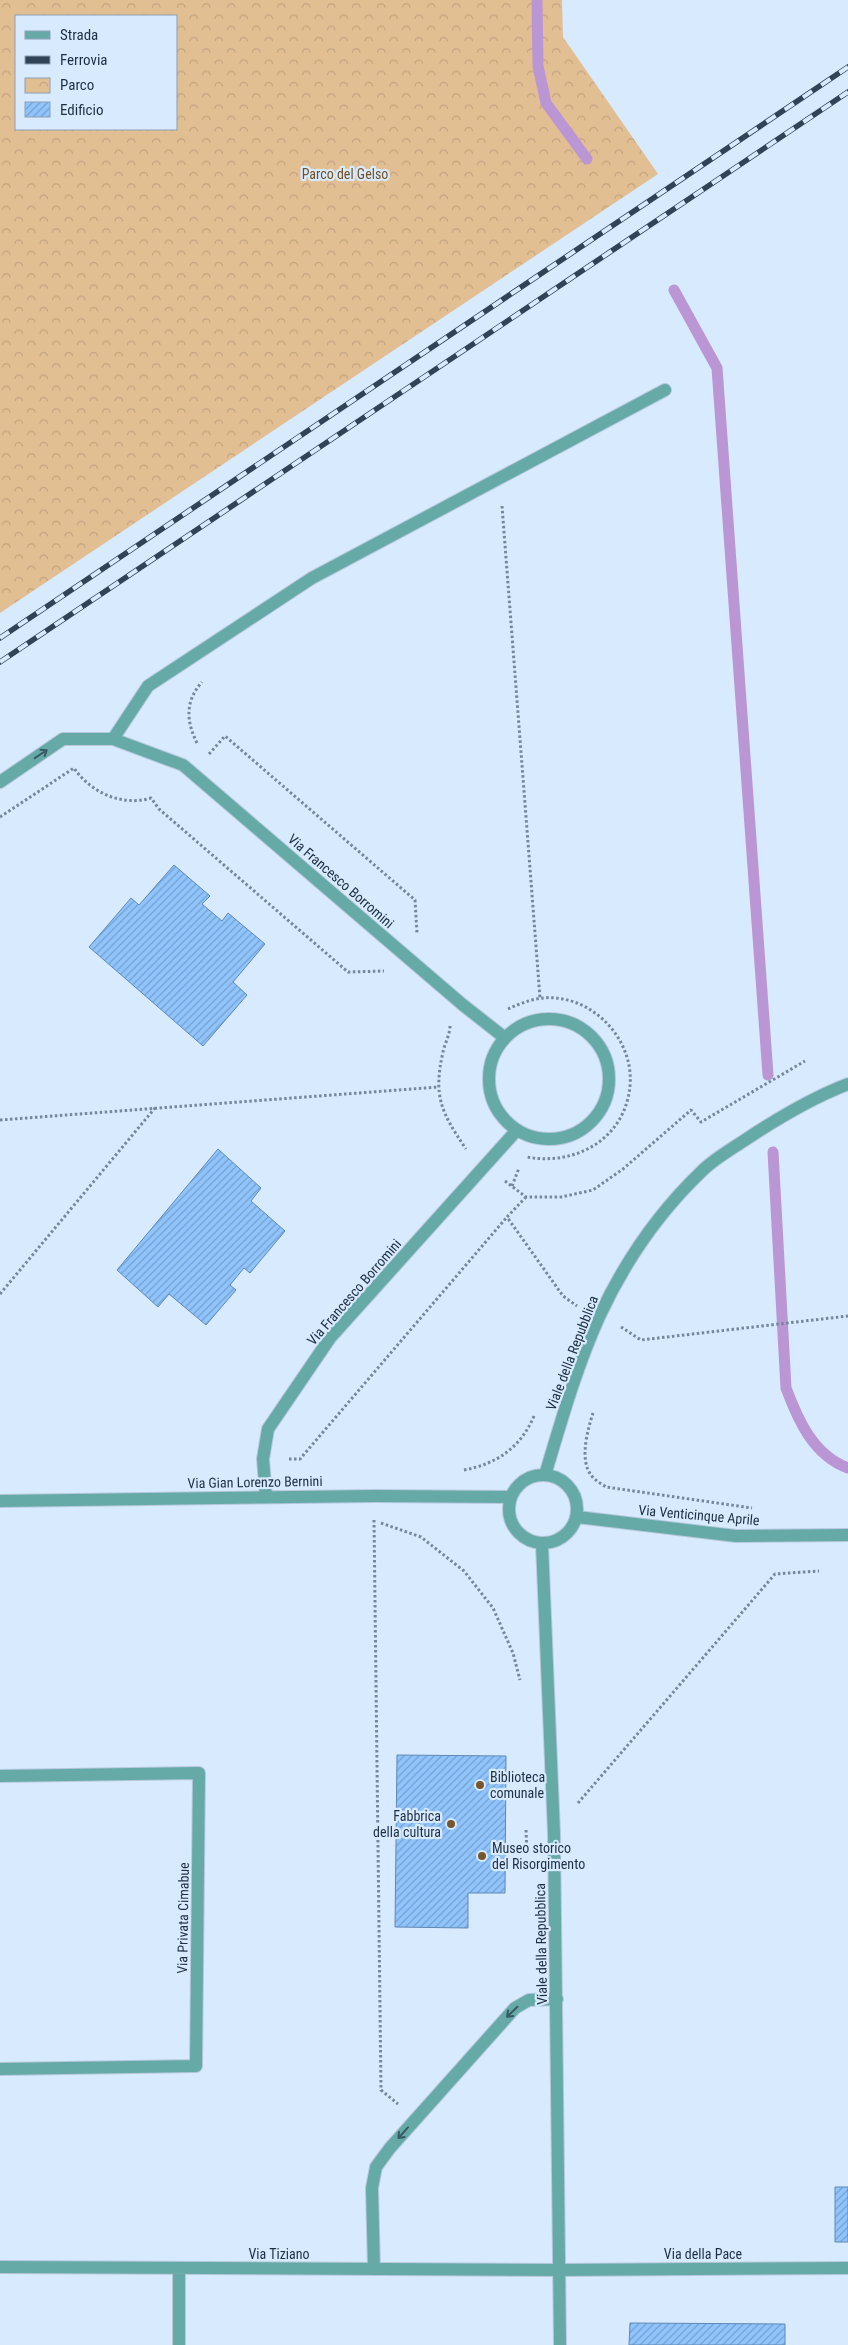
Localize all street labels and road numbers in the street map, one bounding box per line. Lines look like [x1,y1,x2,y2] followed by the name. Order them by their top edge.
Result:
[285,831,397,931] street label: Via Francesco Borromini
[304,1236,404,1348] street label: Via Francesco Borromini
[543,1293,601,1413] street label: Viale della Repubblica
[187,1473,323,1491] street label: Via Gian Lorenzo Bernini
[638,1502,761,1528] street label: Via Venticinque Aprile
[174,1862,192,1974] street label: Via Privata Cimabue
[532,1883,550,2005] street label: Viale della Repubblica
[248,2246,310,2262] street label: Via Tiziano
[664,2246,743,2262] street label: Via della Pace

